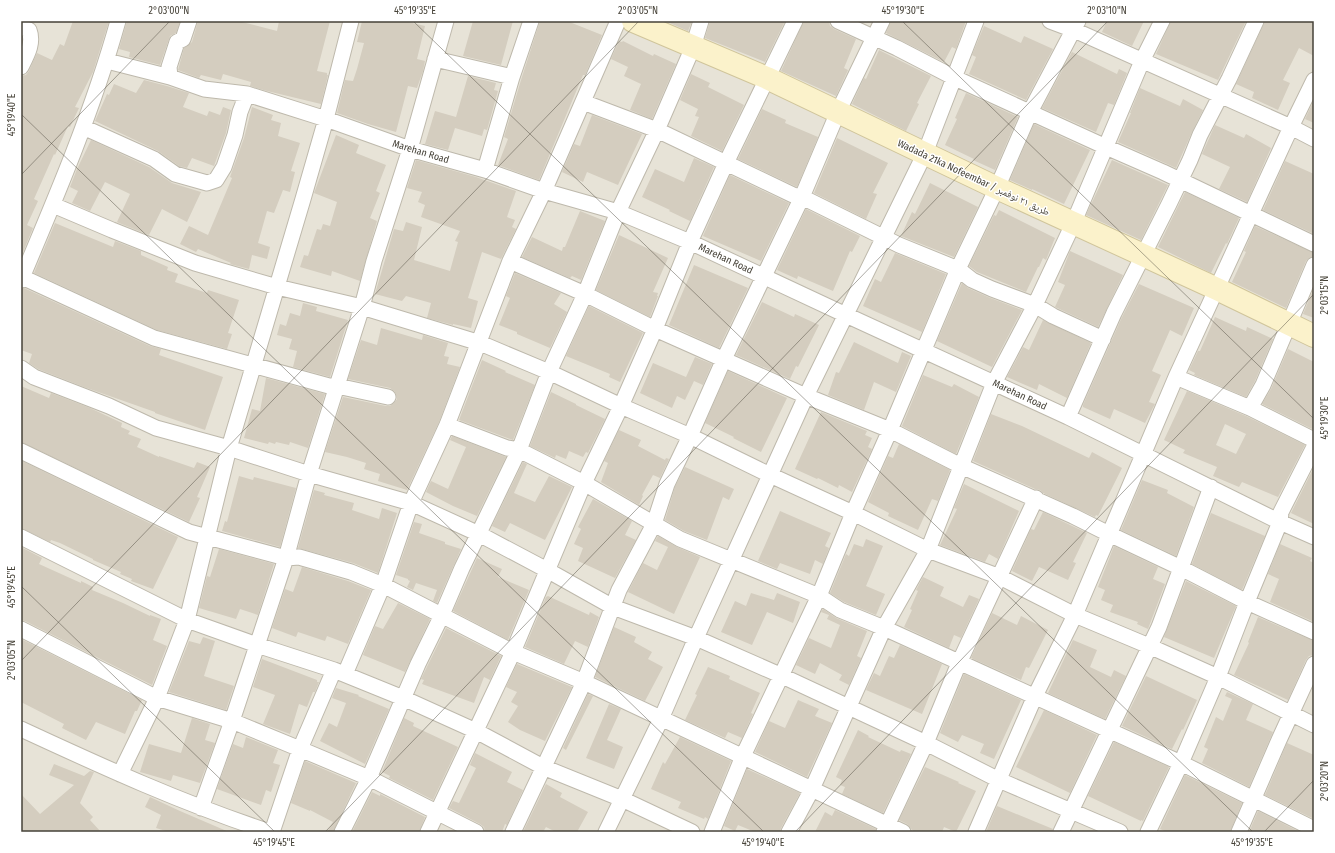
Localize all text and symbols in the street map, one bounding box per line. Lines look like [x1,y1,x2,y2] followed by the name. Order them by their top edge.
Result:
[149,5,189,17] text: 2°03'00"N
[394,5,436,17] text: 45°19'35"E
[618,5,658,17] text: 2°03'05"N
[882,5,925,17] text: 45°19'30"E
[1087,5,1127,17] text: 2°03'10"N
[6,93,18,136] text: 45°19'40"E
[896,137,1052,219] street label: Wadada 21ka Nofeembar / طريق ٢١ نوفمبر
[391,138,451,166] street label: Marehan Road
[696,241,755,277] street label: Marehan Road
[1319,276,1331,314] text: 2°03'15"N
[990,377,1049,413] street label: Marehan Road
[1319,396,1331,439] text: 45°19'30"E
[6,566,18,608] text: 45°19'45"E
[6,640,18,680] text: 2°03'05"N
[1319,761,1331,801] text: 2°03'20"N
[253,837,295,849] text: 45°19'45"E
[742,837,785,849] text: 45°19'40"E
[1231,837,1273,849] text: 45°19'35"E

